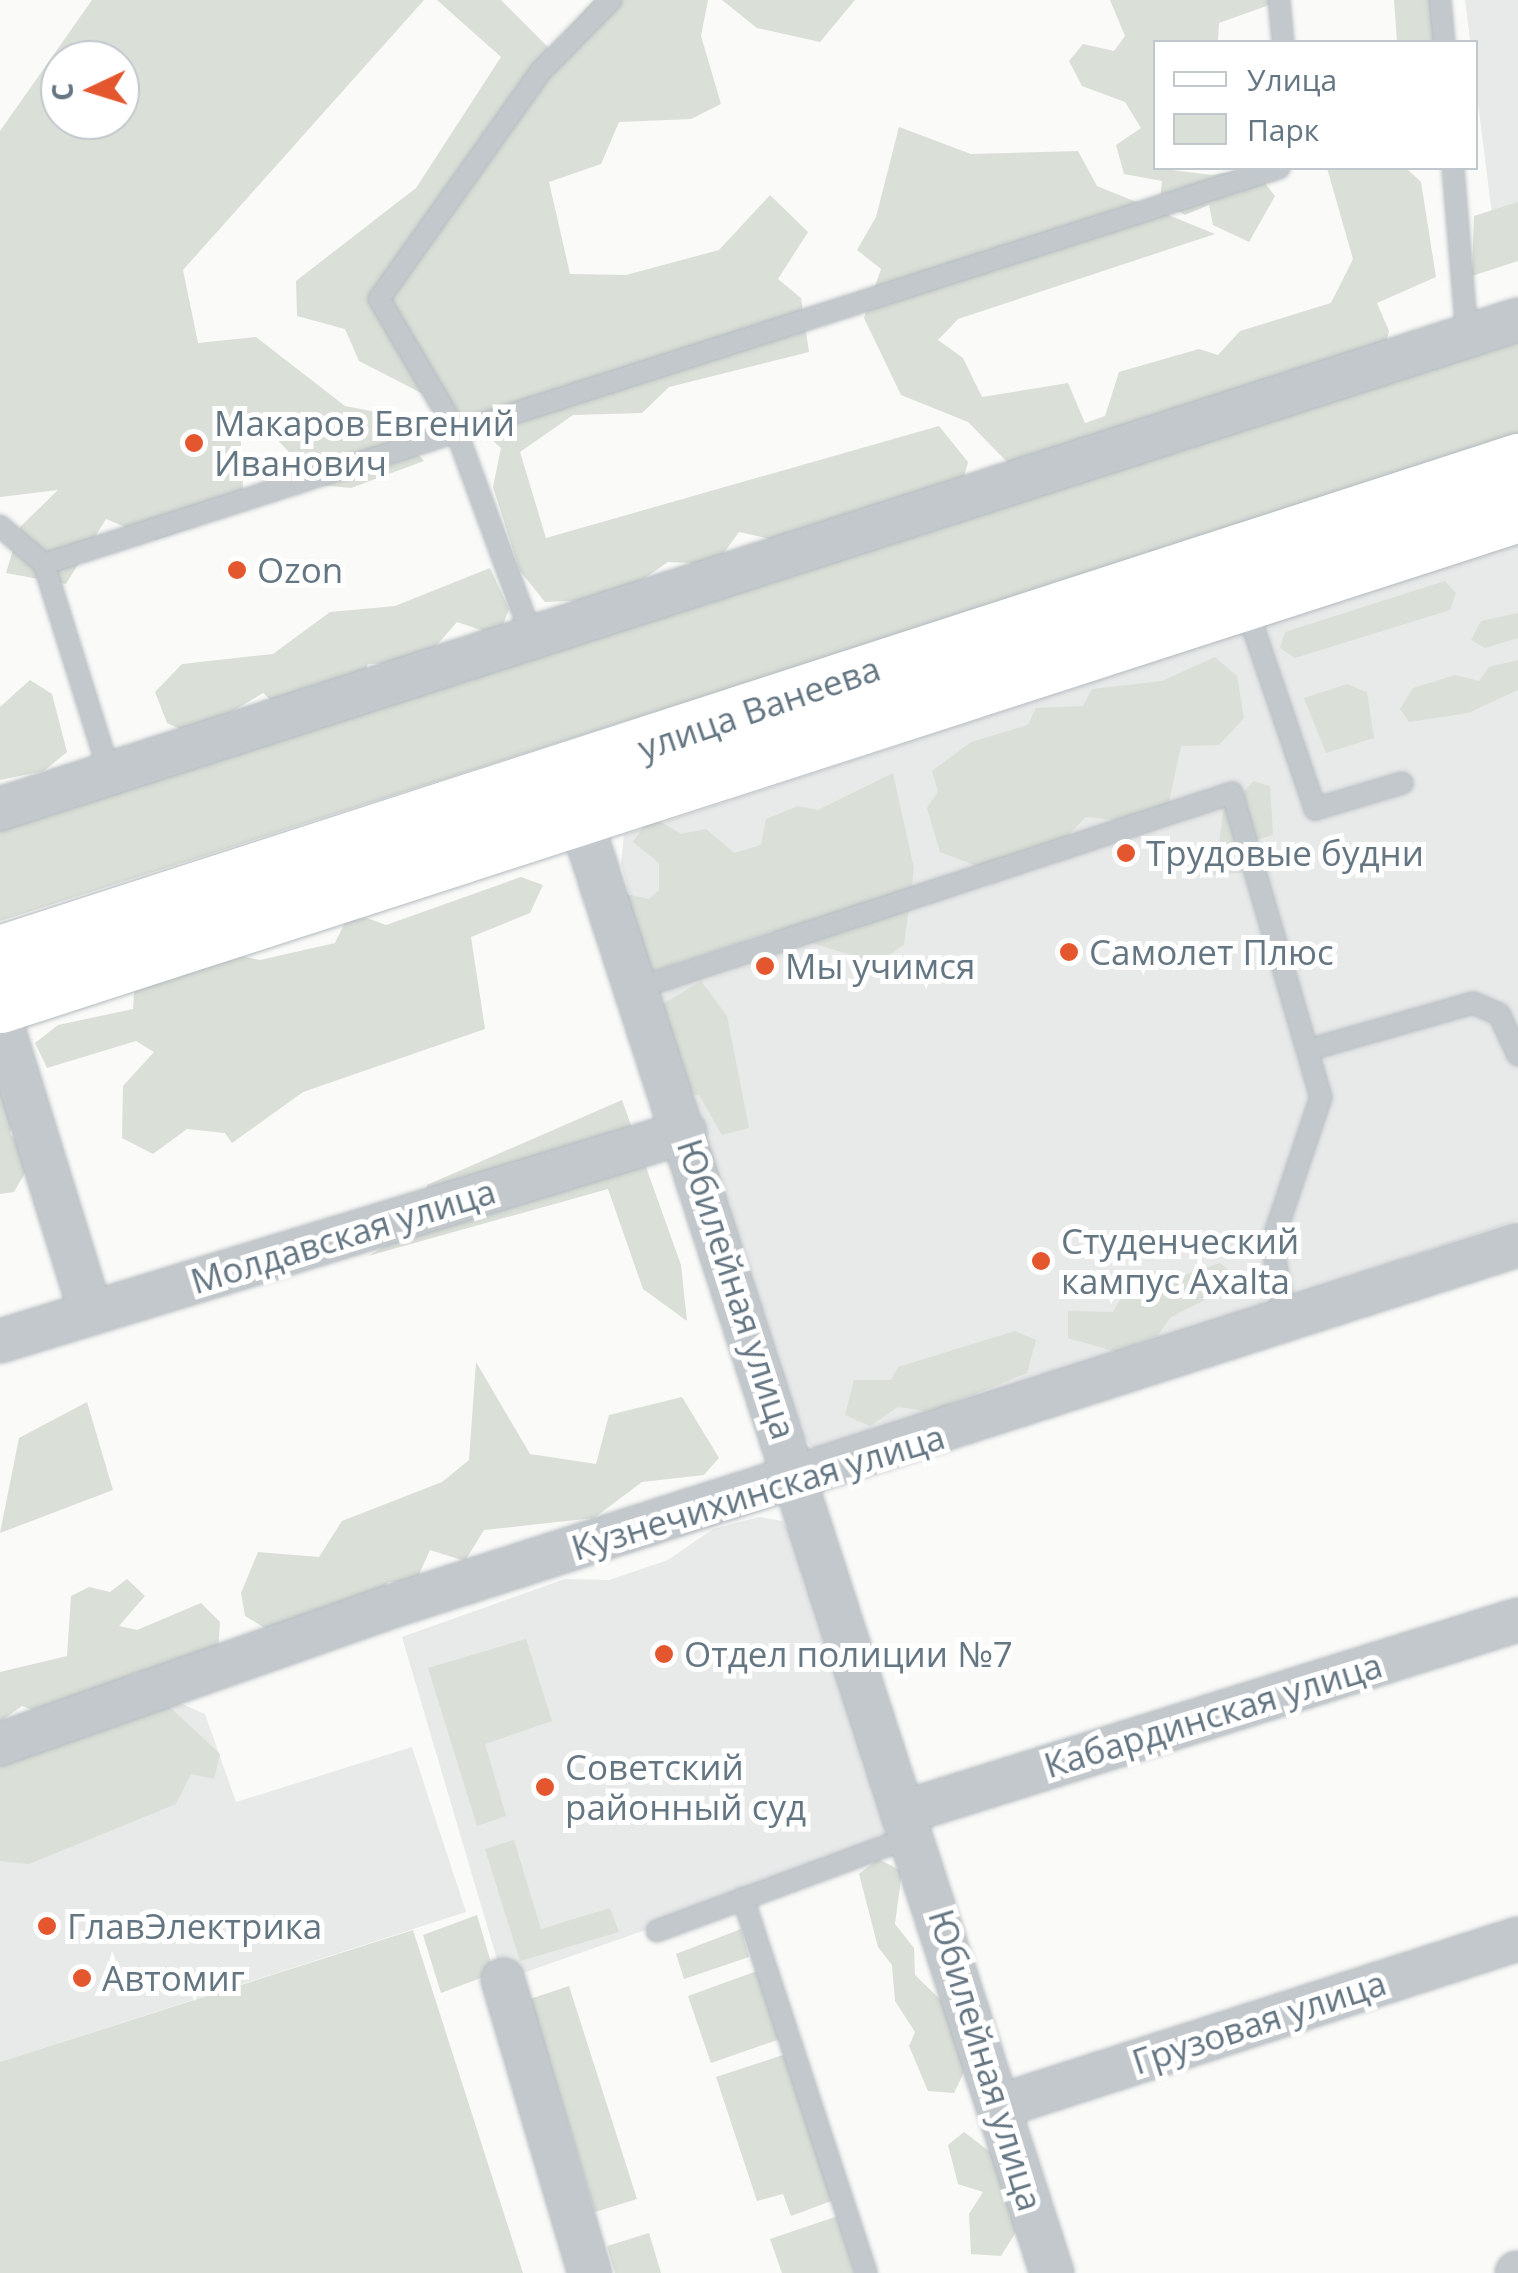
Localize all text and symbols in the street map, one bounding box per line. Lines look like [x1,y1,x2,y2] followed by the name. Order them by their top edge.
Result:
[40,40,140,140] north arrow
[1153,40,1478,170] legend
[1247,59,1337,100] text: Улица
[42,82,82,102] text: С
[1247,109,1319,150] text: Парк
[214,402,515,484] place label: Макаров Евгений Иванович
[183,432,205,454] marker: Макаров Евгений Иванович
[257,549,343,591] place label: Ozon
[226,559,248,581] marker: Ozon
[632,647,886,769] street label: улица Ванеева
[1146,832,1424,874] place label: Трудовые будни
[1115,842,1137,864] marker: Трудовые будни
[1089,931,1334,973] place label: Самолет Плюс
[1058,941,1080,963] marker: Самолет Плюс
[785,945,975,987] place label: Мы учимся
[754,955,776,977] marker: Мы учимся
[669,1134,805,1444] street label: Юбилейная улица
[186,1170,500,1302] street label: Молдавская улица
[1061,1220,1299,1302] place label: Студенческий кампус Axalta
[1030,1250,1052,1272] marker: Студенческий кампус Axalta
[566,1415,950,1569] street label: Кузнечихинская улица
[684,1633,1013,1675] place label: Отдел полиции №7
[653,1643,675,1665] marker: Отдел полиции №7
[1039,1644,1387,1786] street label: Кабардинская улица
[565,1746,806,1828] place label: Советский районный суд
[534,1776,556,1798] marker: Советский районный суд
[920,1904,1052,2216] street label: Юбилейная улица
[67,1905,322,1947] place label: ГлавЭлектрика
[36,1915,58,1937] marker: ГлавЭлектрика
[102,1957,245,1999] place label: Автомиг
[1127,1961,1391,2083] street label: Грузовая улица
[71,1967,93,1989] marker: Автомиг

